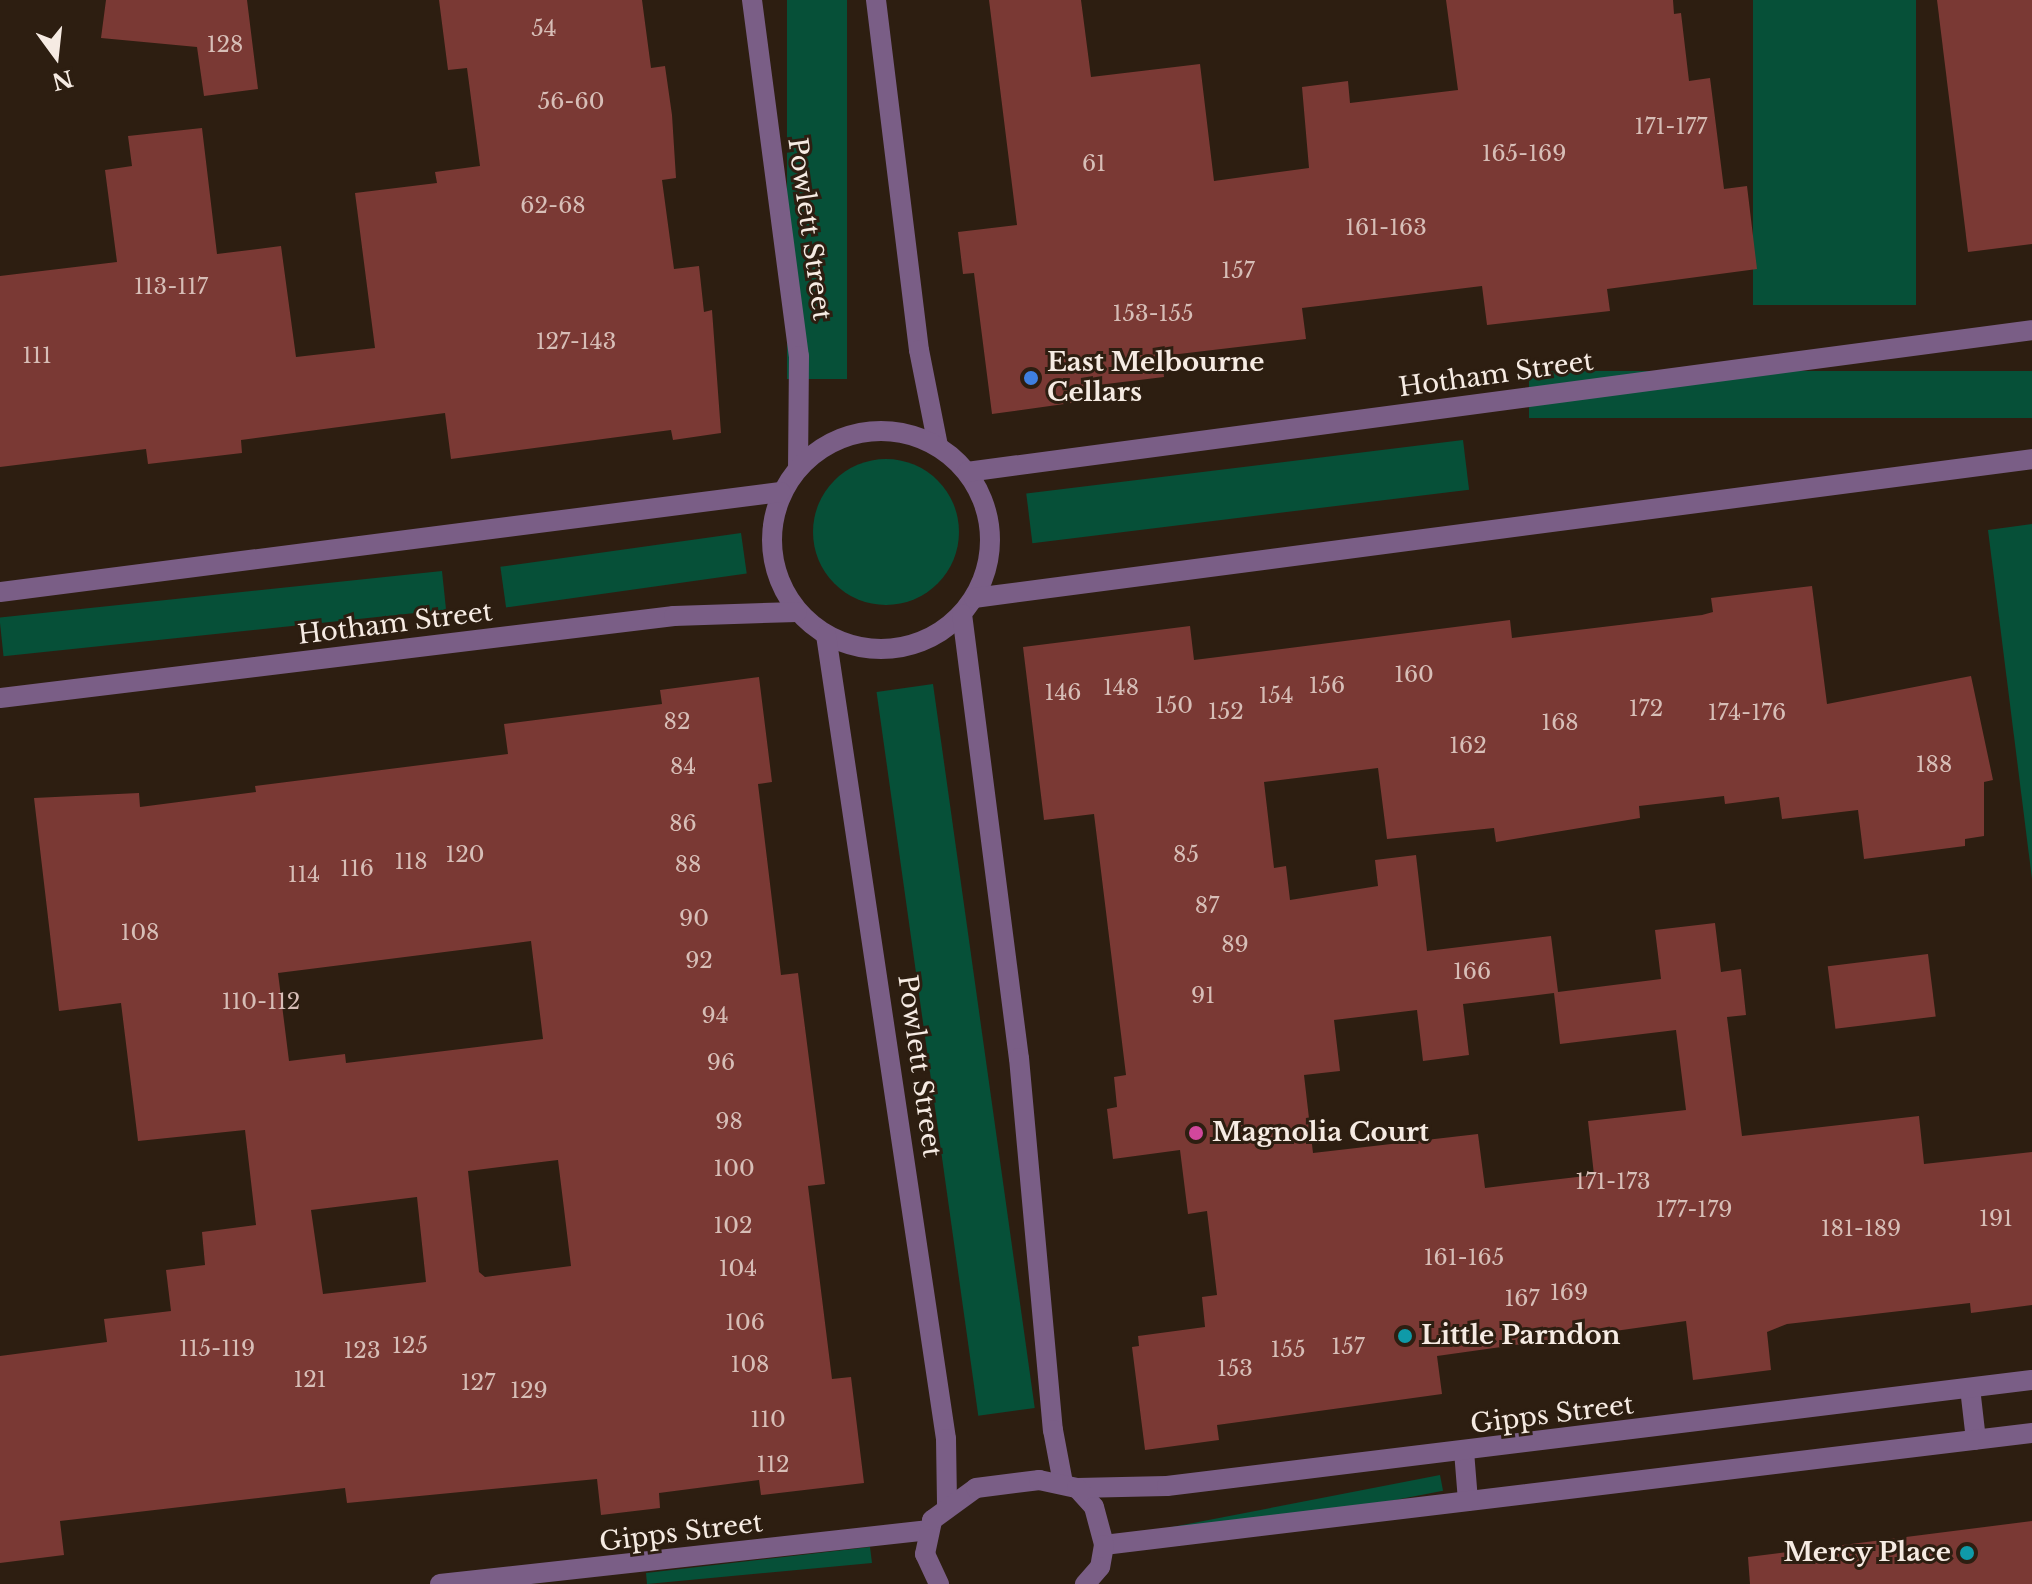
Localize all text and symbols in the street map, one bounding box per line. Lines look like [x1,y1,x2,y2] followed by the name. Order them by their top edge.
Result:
[16,16,96,96] north arrow
[531,16,557,42] house number: 54
[207,32,243,58] house number: 128
[49,64,76,95] text: N
[538,89,604,115] house number: 56-60
[1635,114,1707,140] house number: 171-177
[781,136,837,322] street label: Powlett Street
[1482,141,1566,167] house number: 165-169
[1082,151,1106,177] house number: 61
[520,193,586,219] house number: 62-68
[1345,215,1427,241] house number: 161-163
[1221,258,1255,284] house number: 157
[134,274,208,300] house number: 113-117
[1113,301,1193,327] house number: 153-155
[536,329,616,355] house number: 127-143
[22,343,52,369] house number: 111
[1397,346,1595,404] street label: Hotham Street
[1047,347,1265,408] place label: East Melbourne Cellars
[1022,369,1040,387] marker: East Melbourne Cellars
[296,597,494,651] street label: Hotham Street
[1394,662,1434,688] house number: 160
[1309,673,1345,699] house number: 156
[1103,675,1139,701] house number: 148
[1045,680,1081,706] house number: 146
[1258,683,1294,709] house number: 154
[1155,693,1193,719] house number: 150
[1629,696,1663,722] house number: 172
[1208,699,1244,725] house number: 152
[1708,700,1786,726] house number: 174-176
[664,709,690,735] house number: 82
[1541,710,1579,736] house number: 168
[1449,733,1487,759] house number: 162
[1916,752,1952,778] house number: 188
[670,754,696,780] house number: 84
[669,811,697,837] house number: 86
[445,842,485,868] house number: 120
[1173,842,1199,868] house number: 85
[395,849,427,875] house number: 118
[675,852,701,878] house number: 88
[340,856,374,882] house number: 116
[288,862,320,888] house number: 114
[1195,893,1219,919] house number: 87
[679,906,709,932] house number: 90
[121,920,159,946] house number: 108
[1221,932,1249,958] house number: 89
[685,948,713,974] house number: 92
[1453,959,1491,985] house number: 166
[891,973,947,1159] street label: Powlett Street
[1191,983,1215,1009] house number: 91
[222,989,300,1015] house number: 110-112
[701,1003,729,1029] house number: 94
[707,1050,735,1076] house number: 96
[715,1109,743,1135] house number: 98
[1212,1117,1429,1149] place label: Magnolia Court
[1187,1124,1205,1142] marker: Magnolia Court
[713,1156,755,1182] house number: 100
[1575,1169,1651,1195] house number: 171-173
[1656,1197,1732,1223] house number: 177-179
[1979,1206,2013,1232] house number: 191
[713,1213,753,1239] house number: 102
[1821,1216,1901,1242] house number: 181-189
[1424,1245,1504,1271] house number: 161-165
[719,1256,757,1282] house number: 104
[1550,1280,1588,1306] house number: 169
[1504,1286,1540,1312] house number: 167
[725,1310,765,1336] house number: 106
[1421,1320,1620,1352] place label: Little Parndon
[1396,1327,1414,1345] marker: Little Parndon
[392,1333,428,1359] house number: 125
[1331,1334,1365,1360] house number: 157
[179,1336,255,1362] house number: 115-119
[1271,1337,1305,1363] house number: 155
[344,1338,380,1364] house number: 123
[731,1352,769,1378] house number: 108
[1217,1356,1253,1382] house number: 153
[293,1367,327,1393] house number: 121
[461,1370,495,1396] house number: 127
[510,1378,548,1404] house number: 129
[1469,1390,1635,1440] street label: Gipps Street
[750,1407,786,1433] house number: 110
[756,1452,790,1478] house number: 112
[598,1508,764,1558] street label: Gipps Street
[1783,1537,1951,1569] place label: Mercy Place
[1958,1544,1976,1562] marker: Mercy Place

